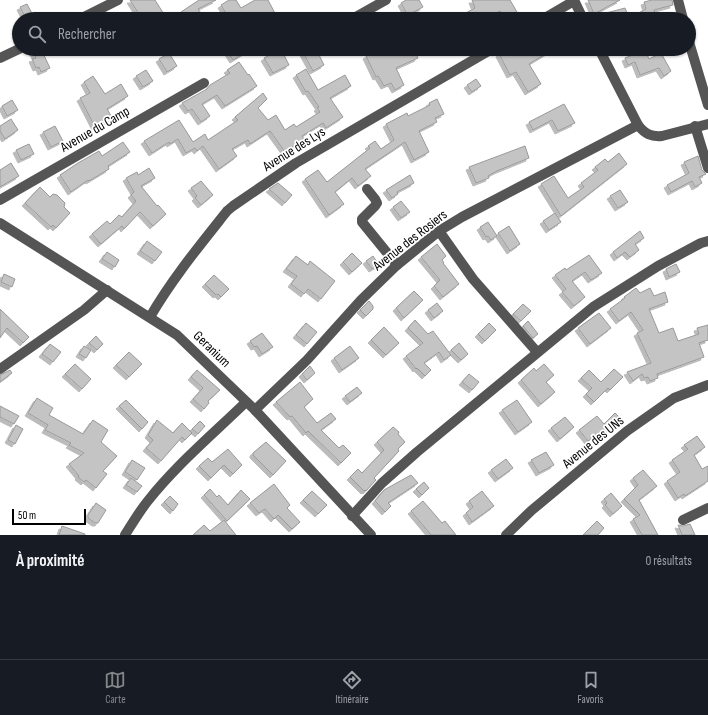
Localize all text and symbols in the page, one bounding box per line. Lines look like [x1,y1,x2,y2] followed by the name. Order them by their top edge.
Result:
[12,12,696,56] search box
[26,23,48,45] icon: search
[58,25,116,44] text: Rechercher
[56,102,133,156] street label: Avenue du Camp
[259,123,328,175] street label: Avenue des Lys
[369,206,450,275] street label: Avenue des Rosiers
[190,327,234,371] street label: Geranium
[558,412,627,473] street label: Avenue des UNs
[12,507,86,526] scale bar
[18,509,36,522] text: 50 m
[16,551,84,571] text: À proximité
[645,553,692,569] text: 0 résultats
[104,669,126,706] tab: Carte
[335,669,369,706] tab: Itinéraire
[578,669,604,706] tab: Favoris

